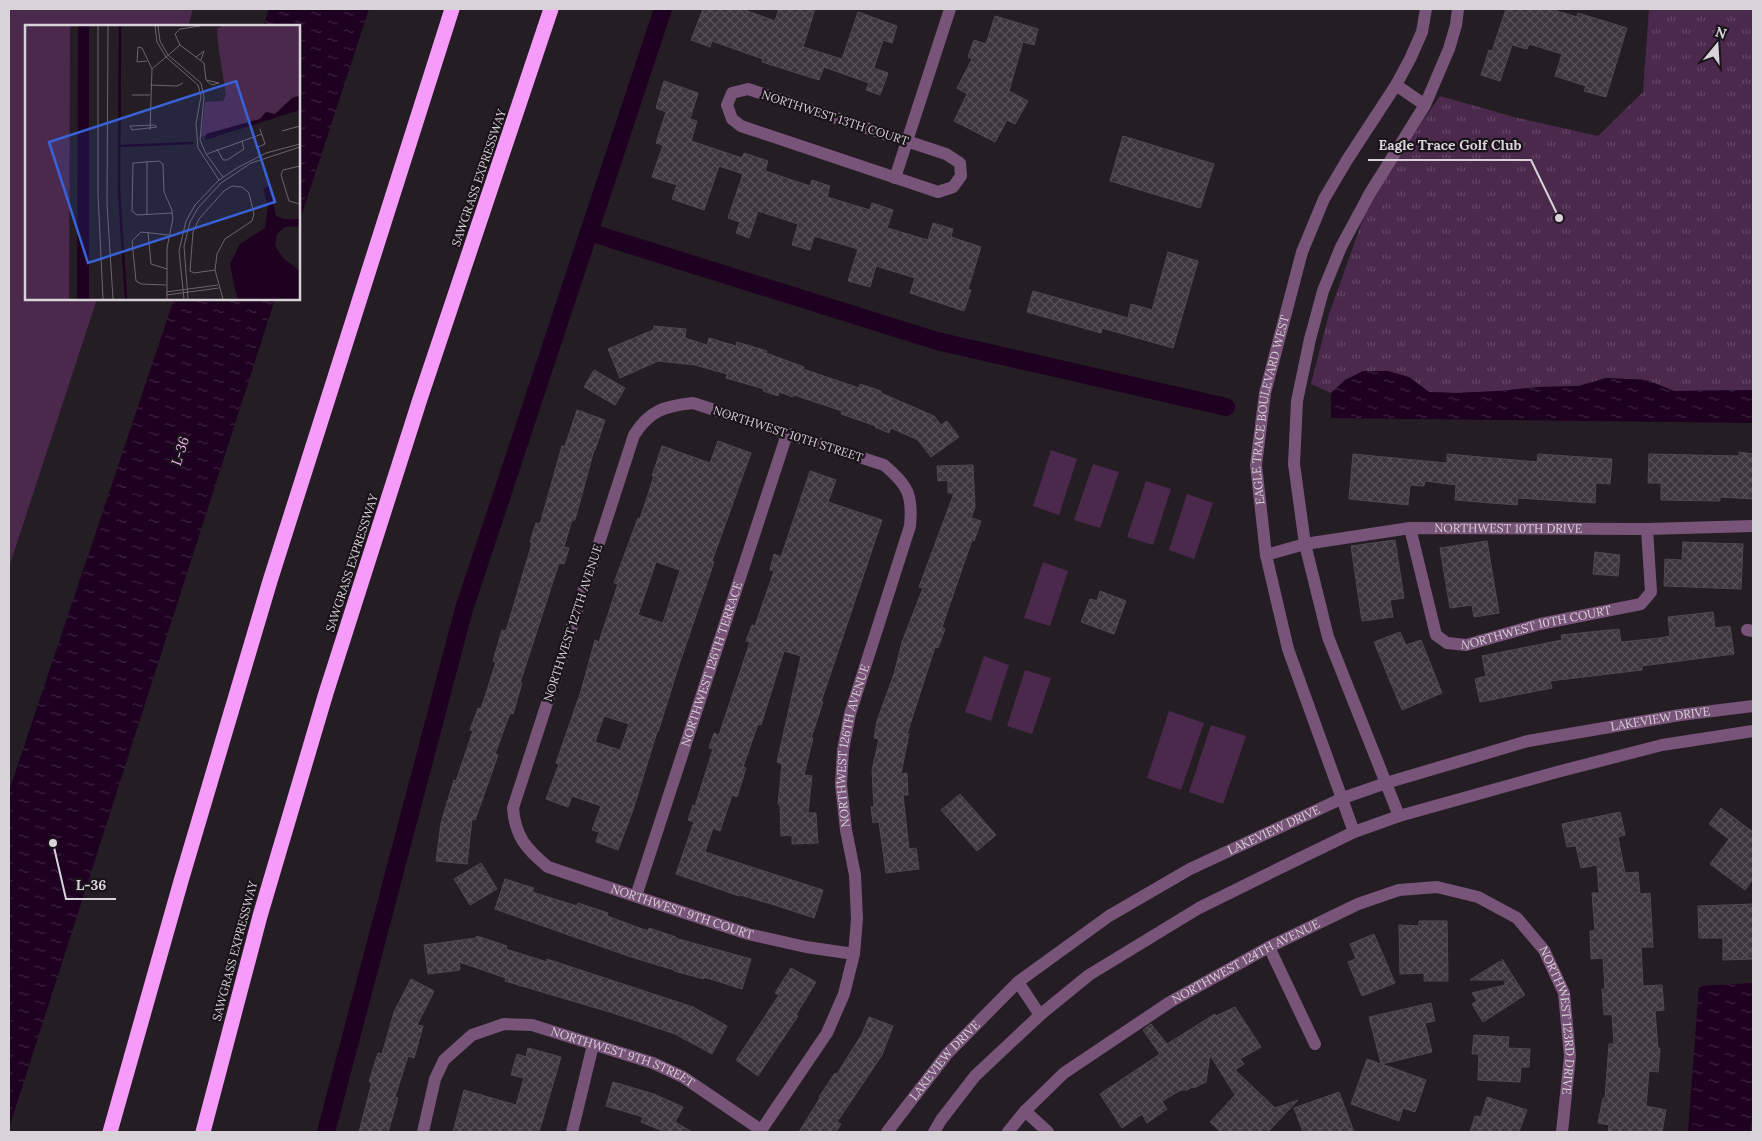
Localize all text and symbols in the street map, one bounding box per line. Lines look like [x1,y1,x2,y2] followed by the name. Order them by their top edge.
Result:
[1692,20,1742,70] north arrow
[1713,22,1729,43] text: N
[25,25,300,300] inset map
[760,87,911,148] street label: NORTHWEST 13TH COURT
[448,107,509,248] street label: SAWGRASS EXPRESSWAY
[1368,131,1531,160] callout: Eagle Trace Golf Club
[1378,136,1522,154] text: Eagle Trace Golf Club
[1248,313,1292,506] street label: EAGLE TRACE BOULEVARD WEST
[711,402,865,465] street label: NORTHWEST 10TH STREET
[167,434,193,468] water label: L-36
[322,492,381,634] street label: SAWGRASS EXPRESSWAY
[1434,520,1582,536] street label: NORTHWEST 10TH DRIVE
[540,542,605,703] street label: NORTHWEST 127TH AVENUE
[677,580,745,748] street label: NORTHWEST 126TH TERRACE
[1460,602,1613,652] street label: NORTHWEST 10TH COURT
[833,662,872,828] street label: NORTHWEST 126TH AVENUE
[1609,703,1711,734] street label: LAKEVIEW DRIVE
[1225,802,1322,858] street label: LAKEVIEW DRIVE
[66,870,116,899] callout: L-36
[76,876,106,894] text: L-36
[209,879,261,1022] street label: SAWGRASS EXPRESSWAY
[609,881,755,942] street label: NORTHWEST 9TH COURT
[1169,916,1322,1007] street label: NORTHWEST 124TH AVENUE
[1536,944,1578,1095] street label: NORTHWEST 123RD DRIVE
[906,1017,983,1103] street label: LAKEVIEW DRIVE
[549,1023,698,1090] street label: NORTHWEST 9TH STREET

